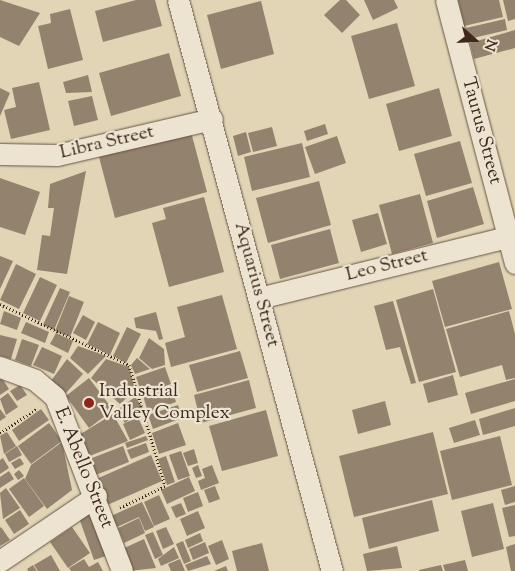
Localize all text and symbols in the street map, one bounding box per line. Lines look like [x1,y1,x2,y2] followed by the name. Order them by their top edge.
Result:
[450,15,500,65] north arrow
[478,36,500,53] text: N
[456,75,506,187] street label: Taurus Street
[58,121,156,165] street label: Libra Street
[228,220,284,350] street label: Aquarius Street
[344,245,430,287] street label: Leo Street
[99,381,230,425] place label: Industrial Valley Complex
[83,397,95,409] marker: Industrial Valley Complex
[48,404,118,532] street label: E. Abello Street

